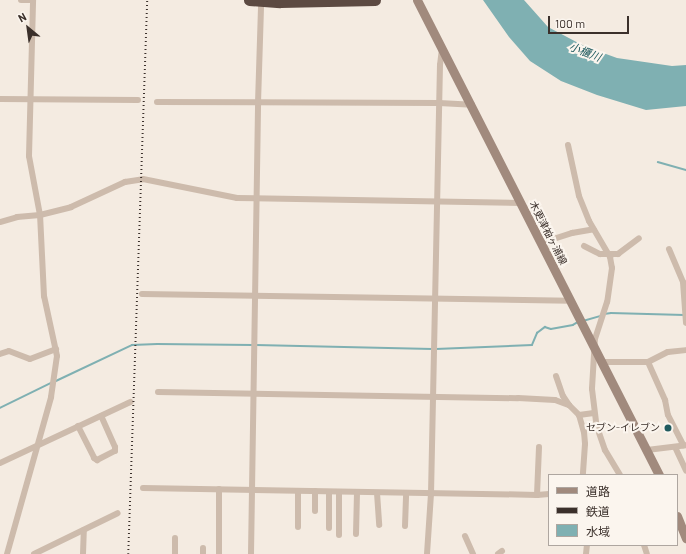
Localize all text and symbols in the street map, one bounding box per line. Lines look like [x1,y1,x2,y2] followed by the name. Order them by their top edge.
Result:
[8,8,48,48] north arrow
[550,8,631,34] scale bar
[16,10,28,25] text: N
[555,16,585,30] text: 100 m
[567,40,603,64] water label: 小櫃川
[527,199,569,267] street label: 木更津袖ヶ浦線
[586,422,660,434] place label: セブン-イレブン
[663,423,673,433] marker: セブン-イレブン
[548,474,678,546] legend
[586,484,610,498] text: 道路
[586,504,610,518] text: 鉄道
[586,524,610,538] text: 水域

